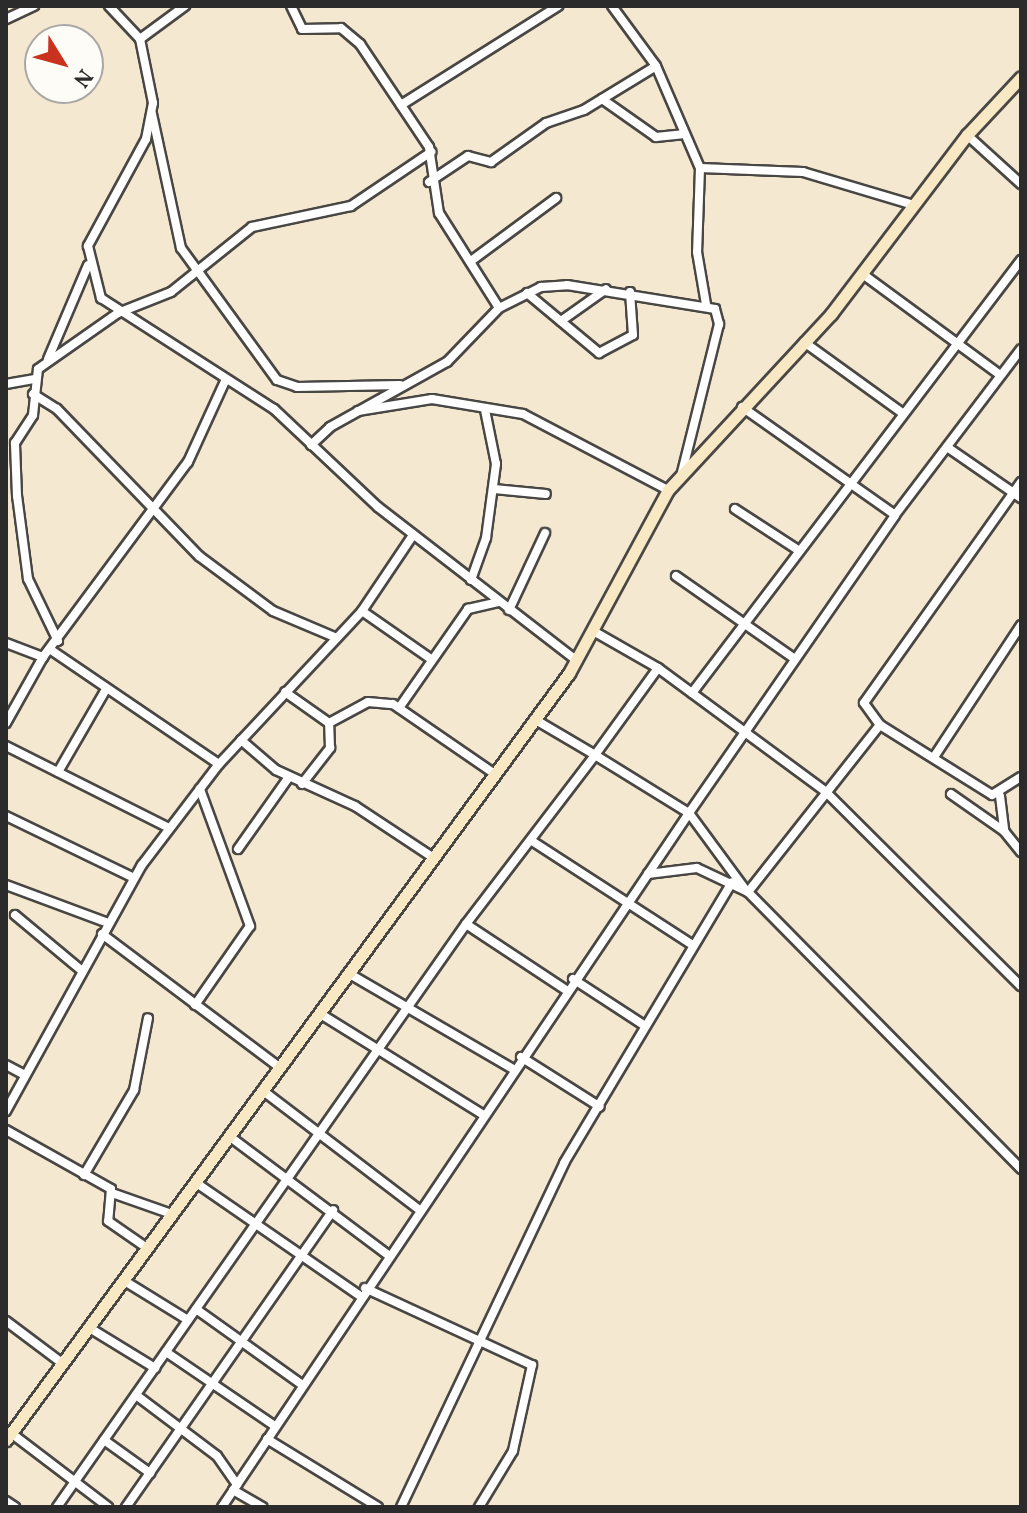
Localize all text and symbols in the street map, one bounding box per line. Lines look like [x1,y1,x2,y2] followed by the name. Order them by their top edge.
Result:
[24,24,104,104] north arrow
[65,62,99,93] text: N

